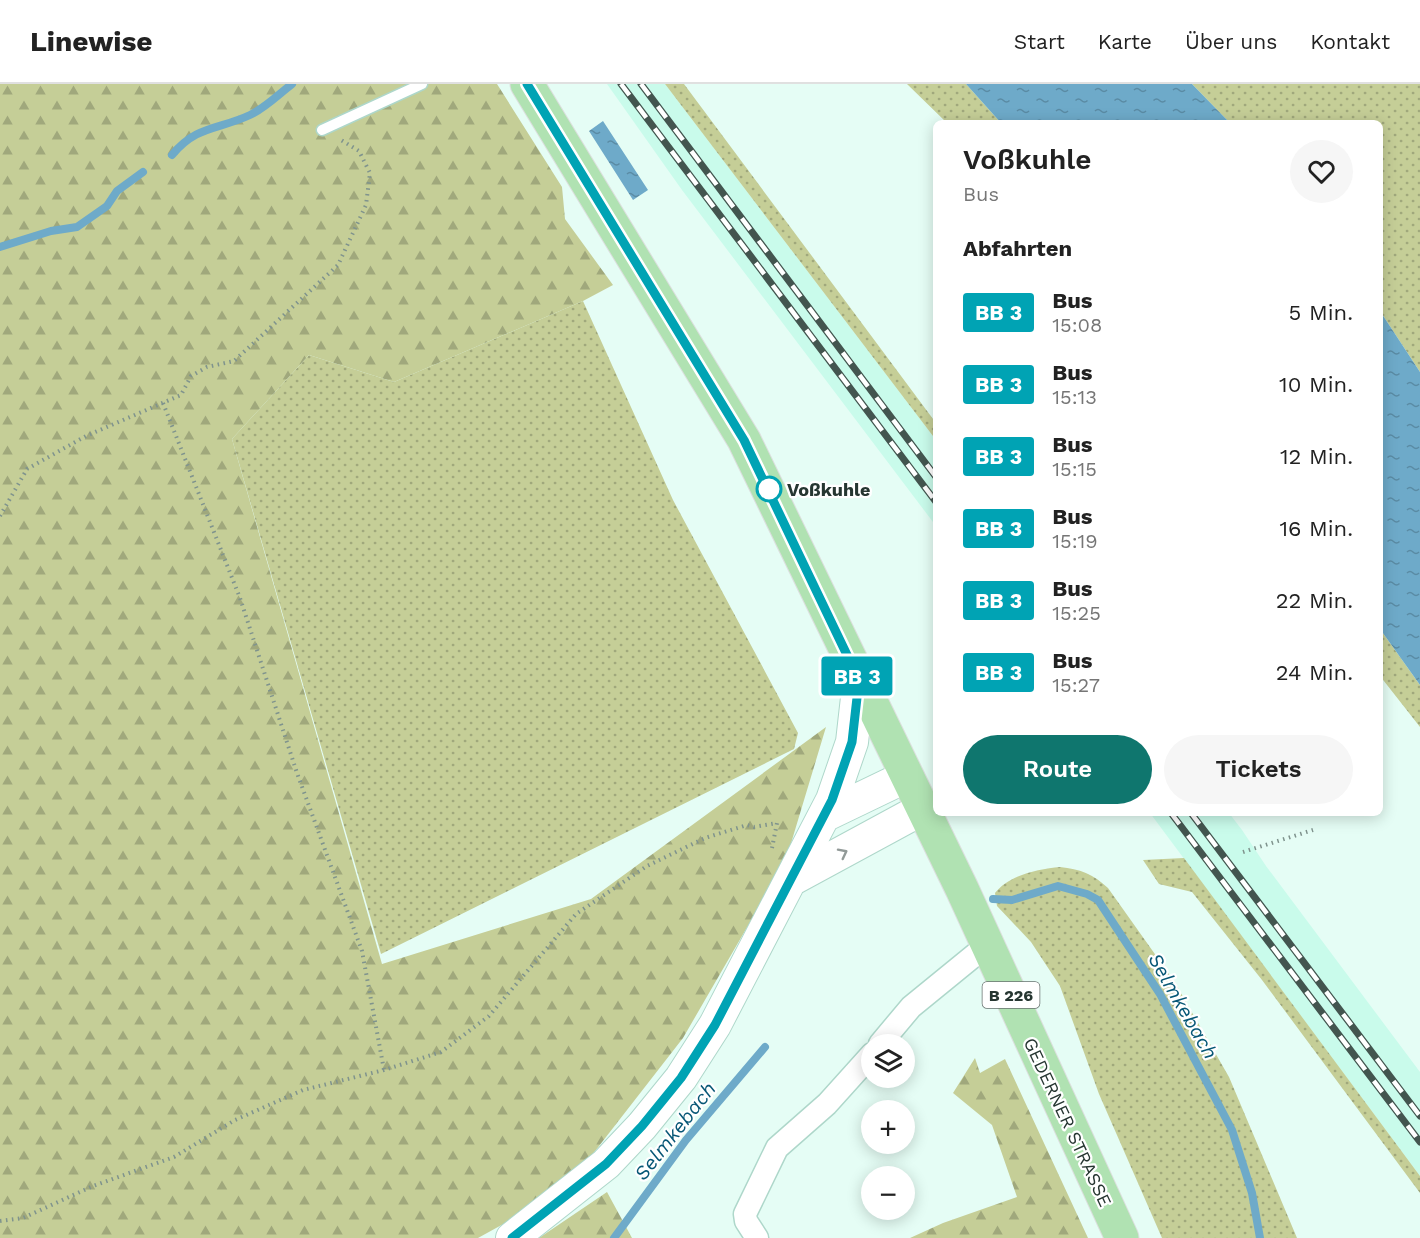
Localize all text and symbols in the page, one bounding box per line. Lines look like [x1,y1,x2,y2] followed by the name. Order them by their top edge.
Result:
[30,25,153,58] text: Linewise
[1014,29,1065,54] text: Start
[1098,29,1152,54] text: Karte
[1185,29,1277,54] text: Über uns
[1310,29,1390,54] text: Kontakt
[1290,140,1353,203] button: heart
[963,143,1091,176] text: Voßkuhle
[963,182,999,206] text: Bus
[963,236,1072,261] text: Abfahrten
[1052,288,1093,313] text: Bus
[975,300,1022,325] text: BB 3
[1289,300,1353,325] text: 5 Min.
[1052,313,1102,337] text: 15:08
[1052,360,1093,385] text: Bus
[975,372,1022,397] text: BB 3
[1279,372,1353,397] text: 10 Min.
[1052,385,1097,409] text: 15:13
[1052,432,1093,457] text: Bus
[975,444,1022,469] text: BB 3
[1280,444,1353,469] text: 12 Min.
[1052,457,1097,481] text: 15:15
[756,476,782,502] marker: Voßkuhle
[787,479,870,500] place label: Voßkuhle
[1052,504,1093,529] text: Bus
[975,516,1022,541] text: BB 3
[1279,516,1353,541] text: 16 Min.
[1052,529,1098,553] text: 15:19
[1052,576,1093,601] text: Bus
[975,588,1022,613] text: BB 3
[1276,588,1353,613] text: 22 Min.
[1052,601,1101,625] text: 15:25
[1052,648,1093,673] text: Bus
[815,656,899,696] line badge: BB 3
[975,660,1022,685] text: BB 3
[1276,660,1353,685] text: 24 Min.
[833,664,881,689] text: BB 3
[1052,673,1100,697] text: 15:27
[963,735,1152,804] button: Route
[1164,735,1353,804] button: Tickets
[836,849,847,860] one-way arrow
[1143,949,1223,1063] water label: Selmkebach
[982,982,1040,1008] road number: B 226
[861,1034,915,1220] map controls
[861,1034,915,1088] button: layers
[1020,1034,1116,1210] street label: GEDERNER STRASSE
[629,1077,721,1185] water label: Selmkebach
[861,1100,915,1154] button: +
[861,1166,915,1220] button: −

